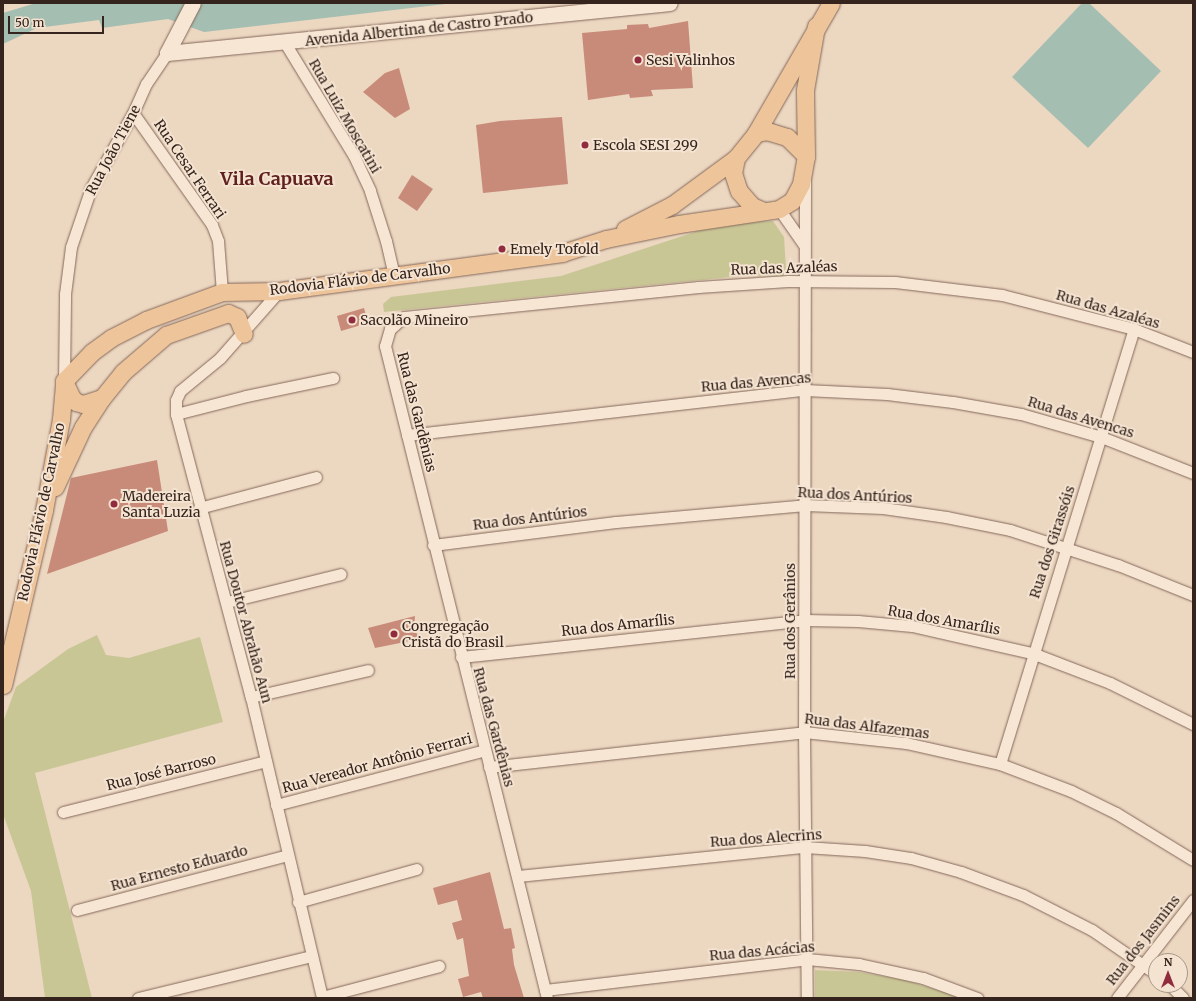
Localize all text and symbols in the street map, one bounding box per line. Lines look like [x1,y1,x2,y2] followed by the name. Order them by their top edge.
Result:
[10,8,106,34] scale bar
[304,9,534,49] street label: Avenida Albertina de Castro Prado
[15,15,44,30] text: 50 m
[646,52,735,68] place label: Sesi Valinhos
[633,55,643,65] marker: Sesi Valinhos
[305,56,385,176] street label: Rua Luiz Moscatini
[82,102,144,198] street label: Rua João Tiene
[151,116,229,222] street label: Rua Cesar Ferrari
[593,137,698,153] place label: Escola SESI 299
[580,140,590,150] marker: Escola SESI 299
[220,168,334,190] district label: Vila Capuava
[510,241,599,257] place label: Emely Tofold
[497,244,507,254] marker: Emely Tofold
[730,258,838,278] street label: Rua das Azaléas
[269,260,451,298] street label: Rodovia Flávio de Carvalho
[1054,286,1162,332] street label: Rua das Azaléas
[360,312,468,328] place label: Sacolão Mineiro
[347,315,357,325] marker: Sacolão Mineiro
[394,350,440,474] street label: Rua das Gardênias
[700,369,812,395] street label: Rua das Avencas
[1026,393,1136,441] street label: Rua das Avencas
[14,421,68,603] street label: Rodovia Flávio de Carvalho
[797,484,913,506] street label: Rua dos Antúrios
[1026,484,1078,600] street label: Rua dos Girassóis
[122,488,200,520] place label: Madereira Santa Luzia
[109,499,119,509] marker: Madereira Santa Luzia
[472,503,588,533] street label: Rua dos Antúrios
[216,539,276,705] street label: Rua Doutor Abrahão Aun
[782,563,798,679] street label: Rua dos Gerânios
[886,602,1002,638] street label: Rua dos Amarílis
[560,611,676,639] street label: Rua dos Amarílis
[402,618,504,650] place label: Congregação Cristã do Brasil
[389,629,399,639] marker: Congregação Cristã do Brasil
[470,665,518,789] street label: Rua das Gardênias
[803,710,931,742] street label: Rua das Alfazemas
[280,730,474,796] street label: Rua Vereador Antônio Ferrari
[104,750,218,794] street label: Rua José Barroso
[710,826,822,850] street label: Rua dos Alecrins
[109,842,249,894] street label: Rua Ernesto Eduardo
[1103,892,1183,988] street label: Rua dos Jasmins
[709,938,815,964] street label: Rua das Acácias
[1148,953,1188,993] north arrow
[1164,955,1172,969] text: N

